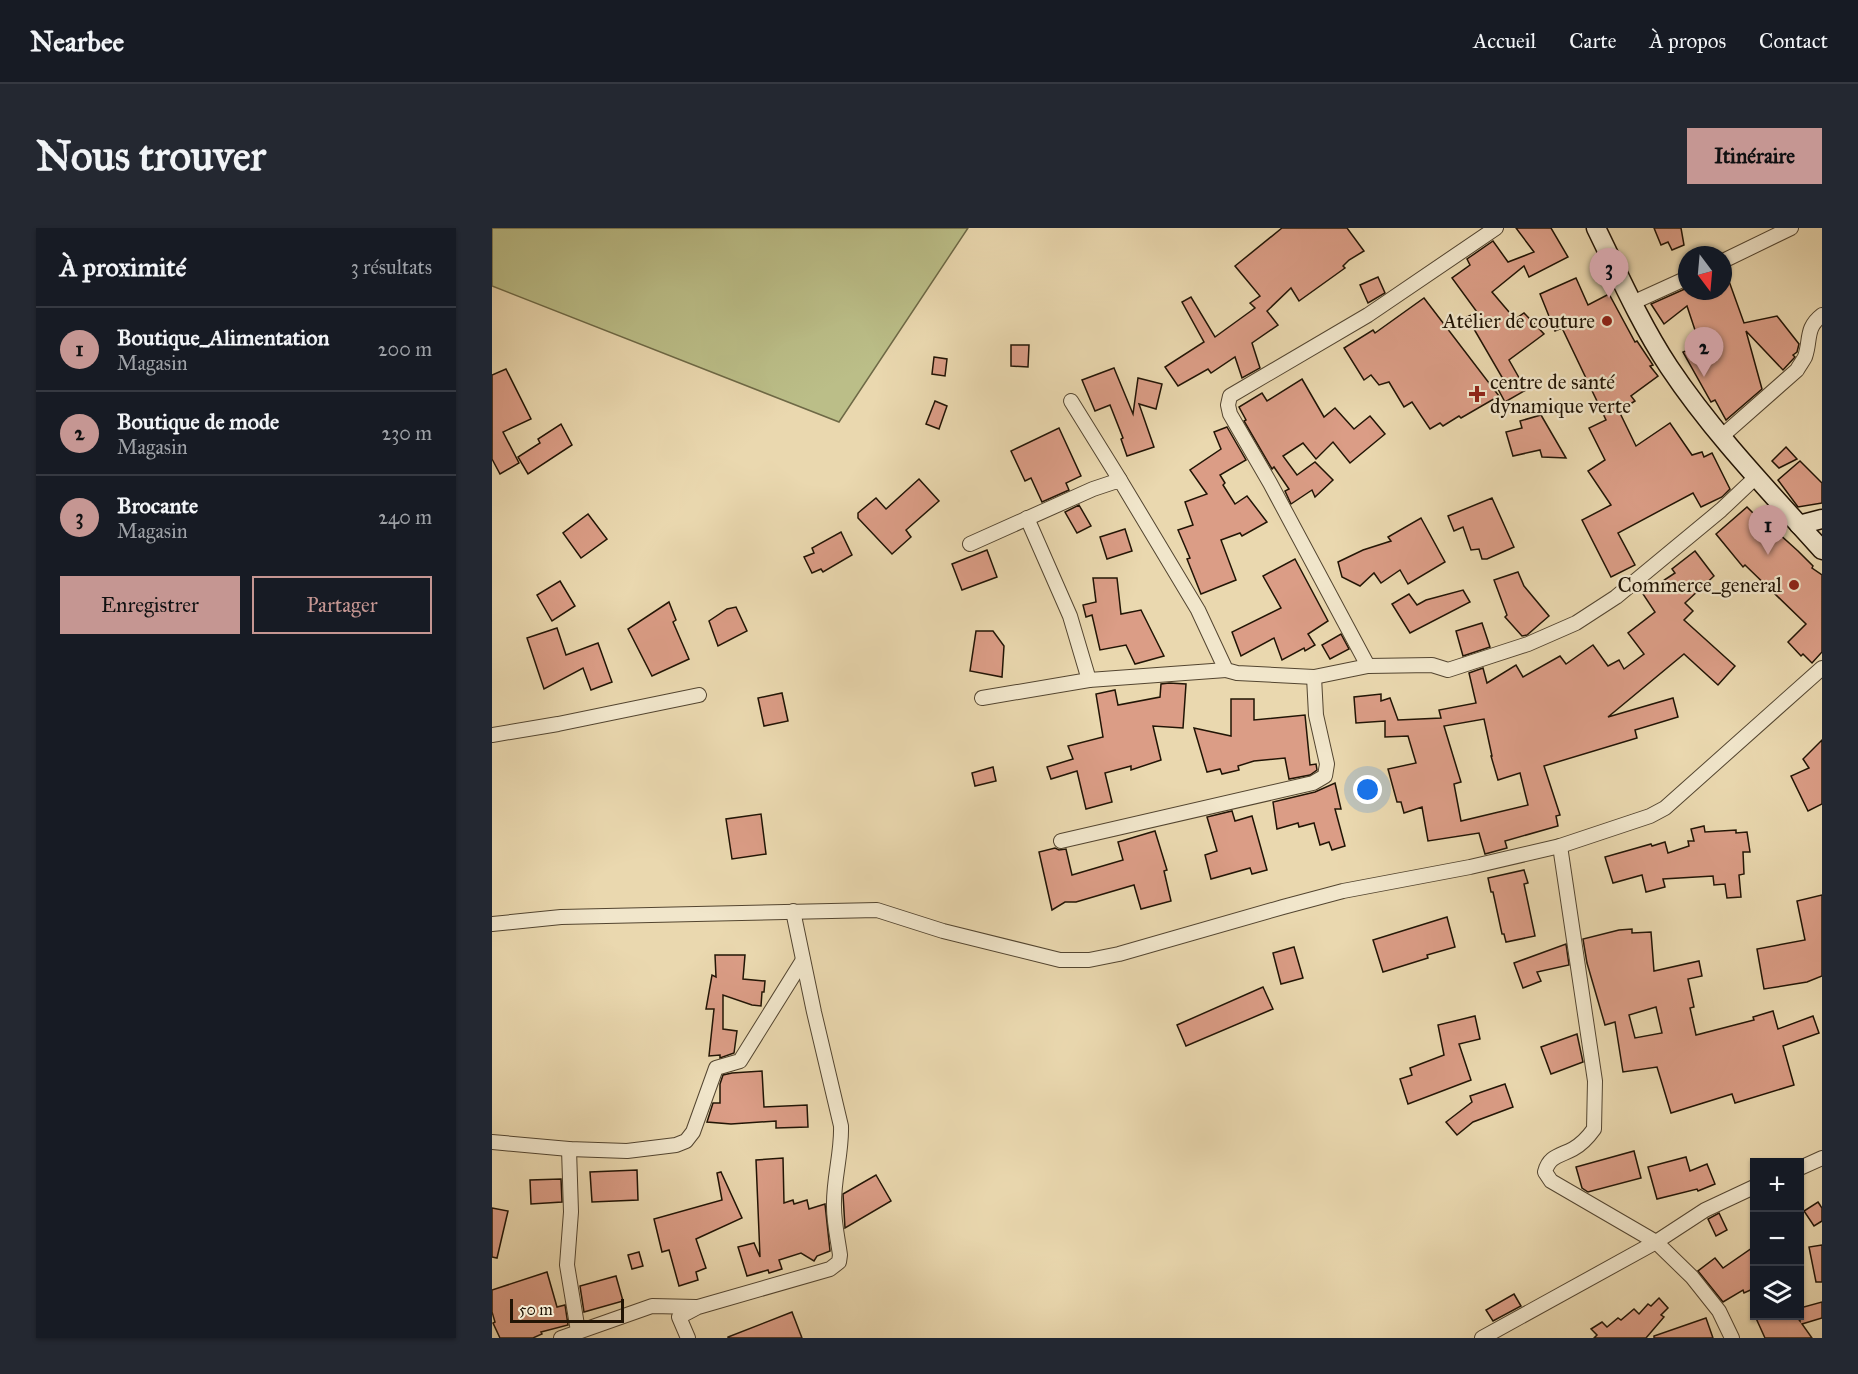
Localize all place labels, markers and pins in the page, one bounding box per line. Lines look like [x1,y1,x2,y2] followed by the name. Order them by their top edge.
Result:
[1590,248,1628,298] pin: 3
[1442,308,1595,334] place label: Atelier de couture
[1600,314,1614,328] marker: Atelier de couture
[1684,328,1724,377] pin: 2
[1490,369,1631,419] place label: centre de santé dynamique verte
[1468,385,1486,403] marker: centre de santé dynamique verte
[1748,506,1788,555] pin: 1
[1617,572,1782,598] place label: Commerce_general
[1787,578,1801,592] marker: Commerce_general

